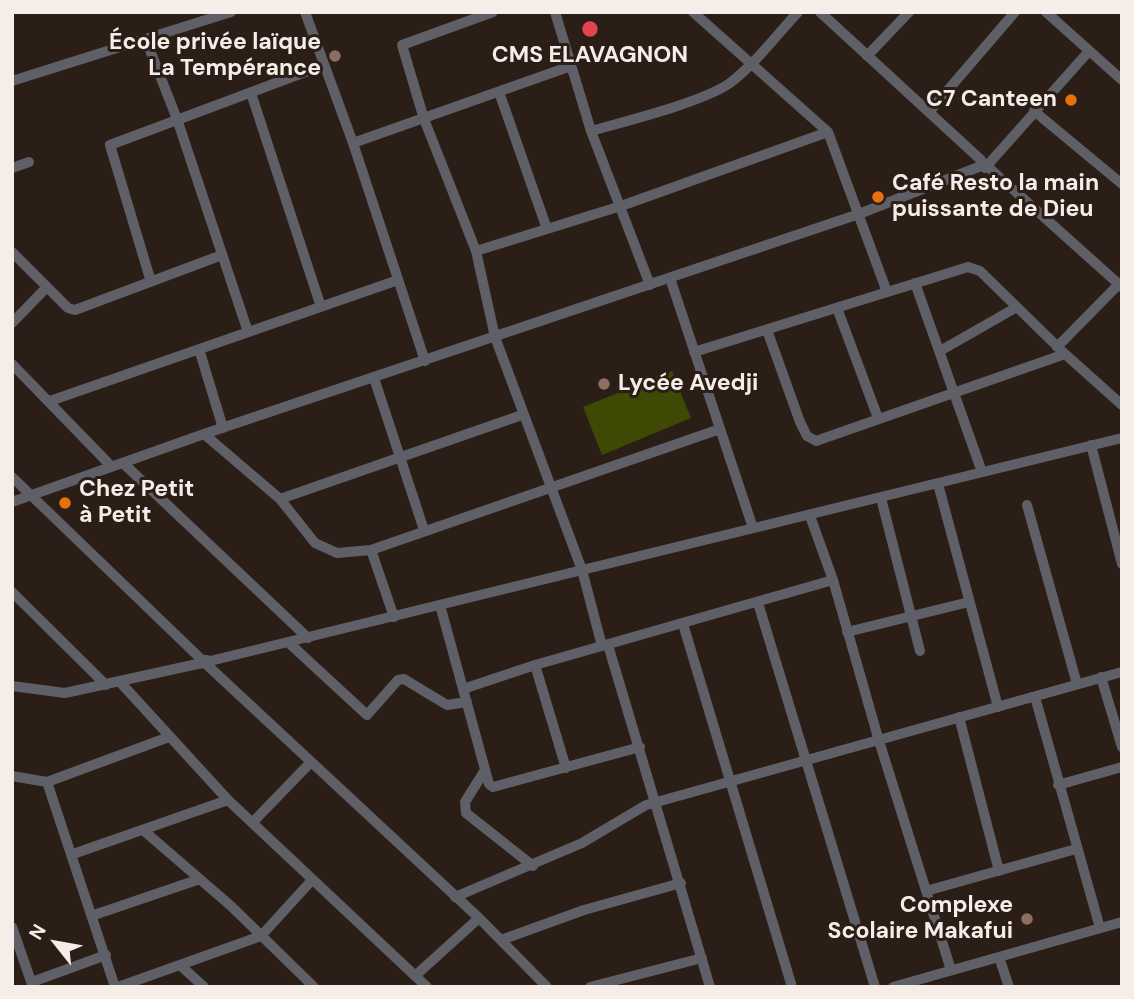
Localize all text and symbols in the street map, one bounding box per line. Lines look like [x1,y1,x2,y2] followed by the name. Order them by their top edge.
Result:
[580,19,600,39] marker: CMS ELAVAGNON
[109,29,321,83] place label: École privée laïque La Tempérance
[492,42,688,70] place label: CMS ELAVAGNON
[327,48,343,64] marker: École privée laïque La Tempérance
[926,86,1057,114] place label: C7 Canteen
[1063,92,1079,108] marker: C7 Canteen
[892,170,1099,224] place label: Café Resto la main puissante de Dieu
[870,189,886,205] marker: Café Resto la main puissante de Dieu
[618,370,758,398] place label: Lycée Avedji
[596,376,612,392] marker: Lycée Avedji
[79,476,194,530] place label: Chez Petit à Petit
[57,495,73,511] marker: Chez Petit à Petit
[828,892,1013,946] place label: Complexe Scolaire Makafui
[21,908,91,978] north arrow
[1019,911,1035,927] marker: Complexe Scolaire Makafui
[23,920,52,944] text: N

